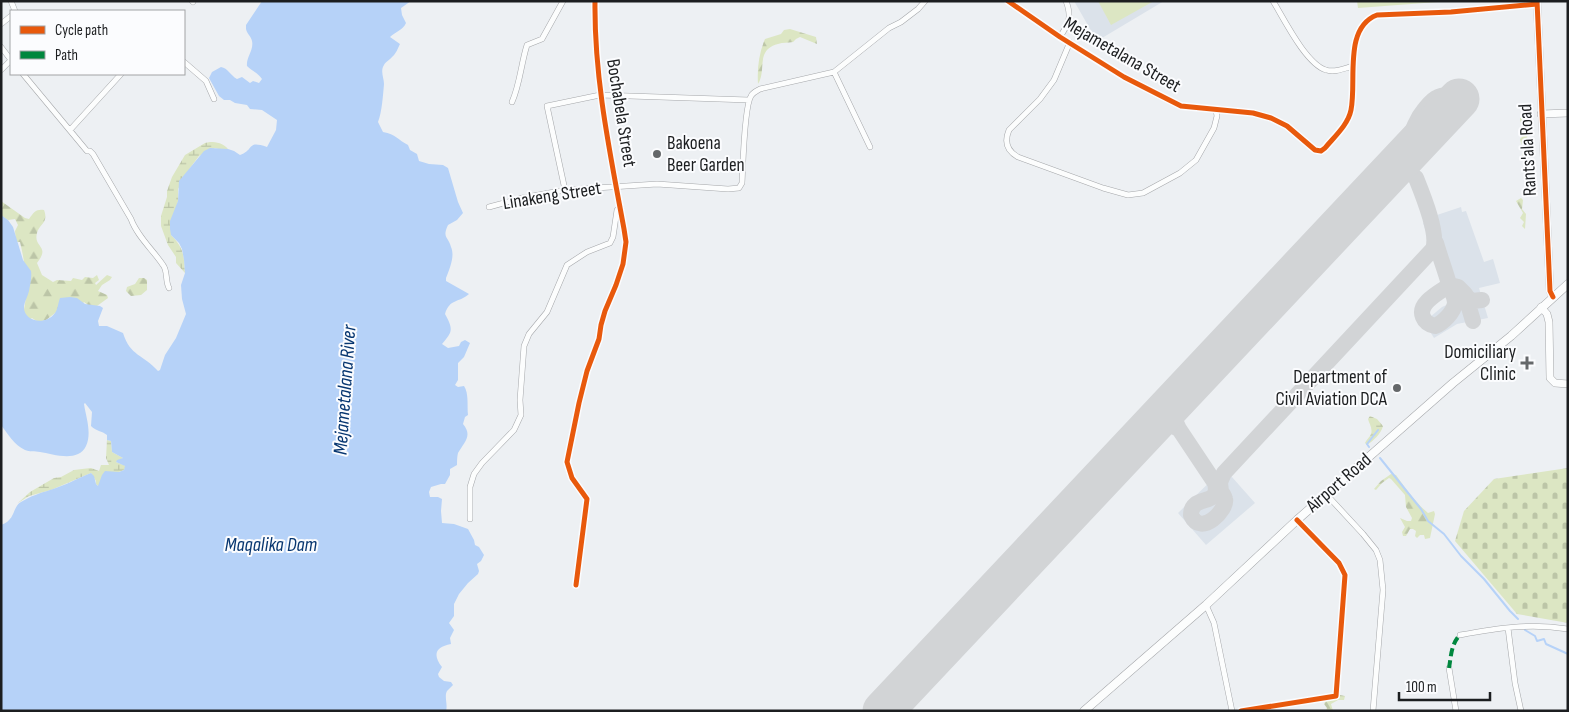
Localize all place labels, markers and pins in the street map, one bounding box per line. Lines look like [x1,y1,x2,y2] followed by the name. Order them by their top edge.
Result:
[667,132,745,177] place label: Bakoena Beer Garden
[651,148,663,160] marker: Bakoena Beer Garden
[1444,341,1517,386] place label: Domiciliary Clinic
[1520,356,1534,370] marker: Domiciliary Clinic
[1276,366,1388,411] place label: Department of Civil Aviation DCA
[1391,382,1403,394] marker: Department of Civil Aviation DCA

